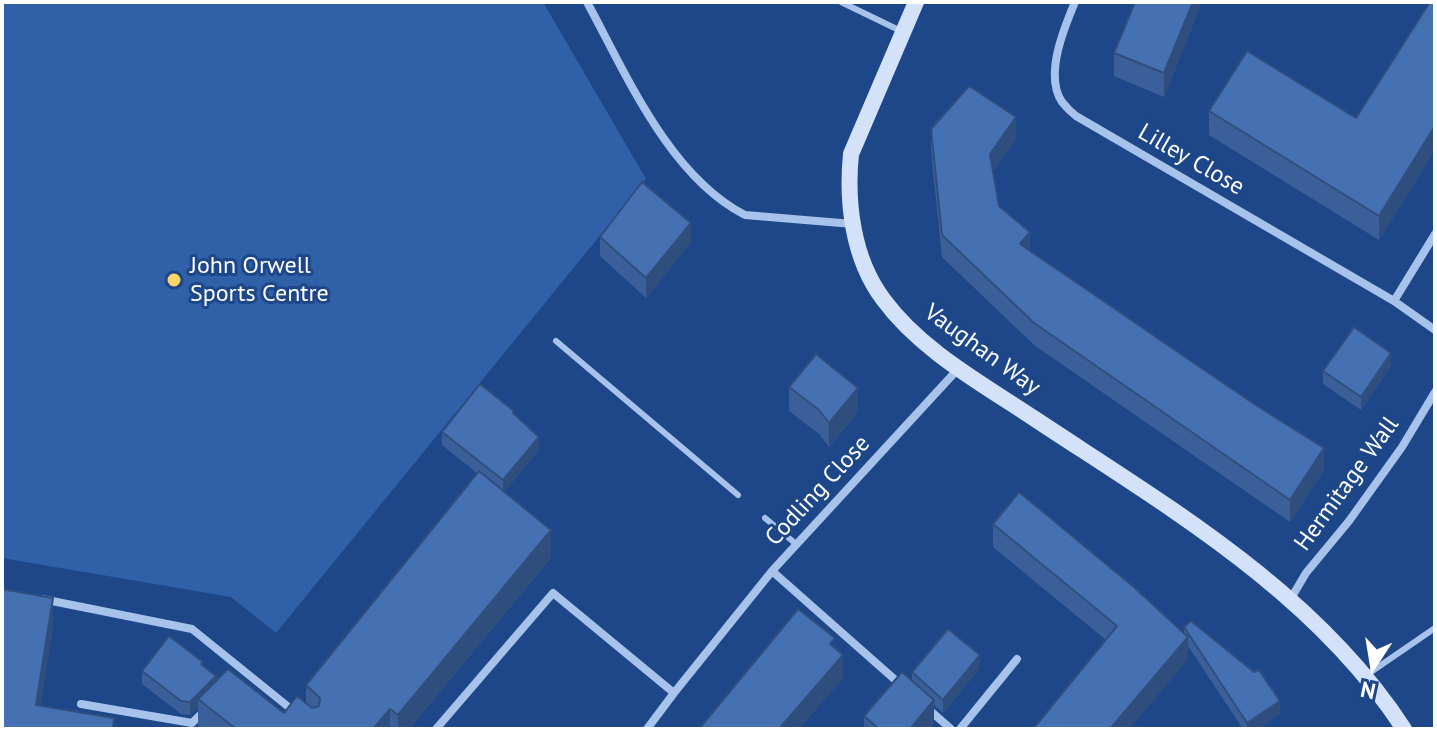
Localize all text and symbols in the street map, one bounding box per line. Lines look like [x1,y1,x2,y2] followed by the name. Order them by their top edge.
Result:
[1133,118,1249,202] street label: Lilley Close
[190,252,329,308] place label: John Orwell Sports Centre
[165,271,183,289] marker: John Orwell Sports Centre
[918,298,1046,402] street label: Vaughan Way
[1289,411,1405,557] street label: Hermitage Wall
[760,430,876,552] street label: Codling Close
[1333,627,1413,707] north arrow
[1358,675,1378,706] text: N

